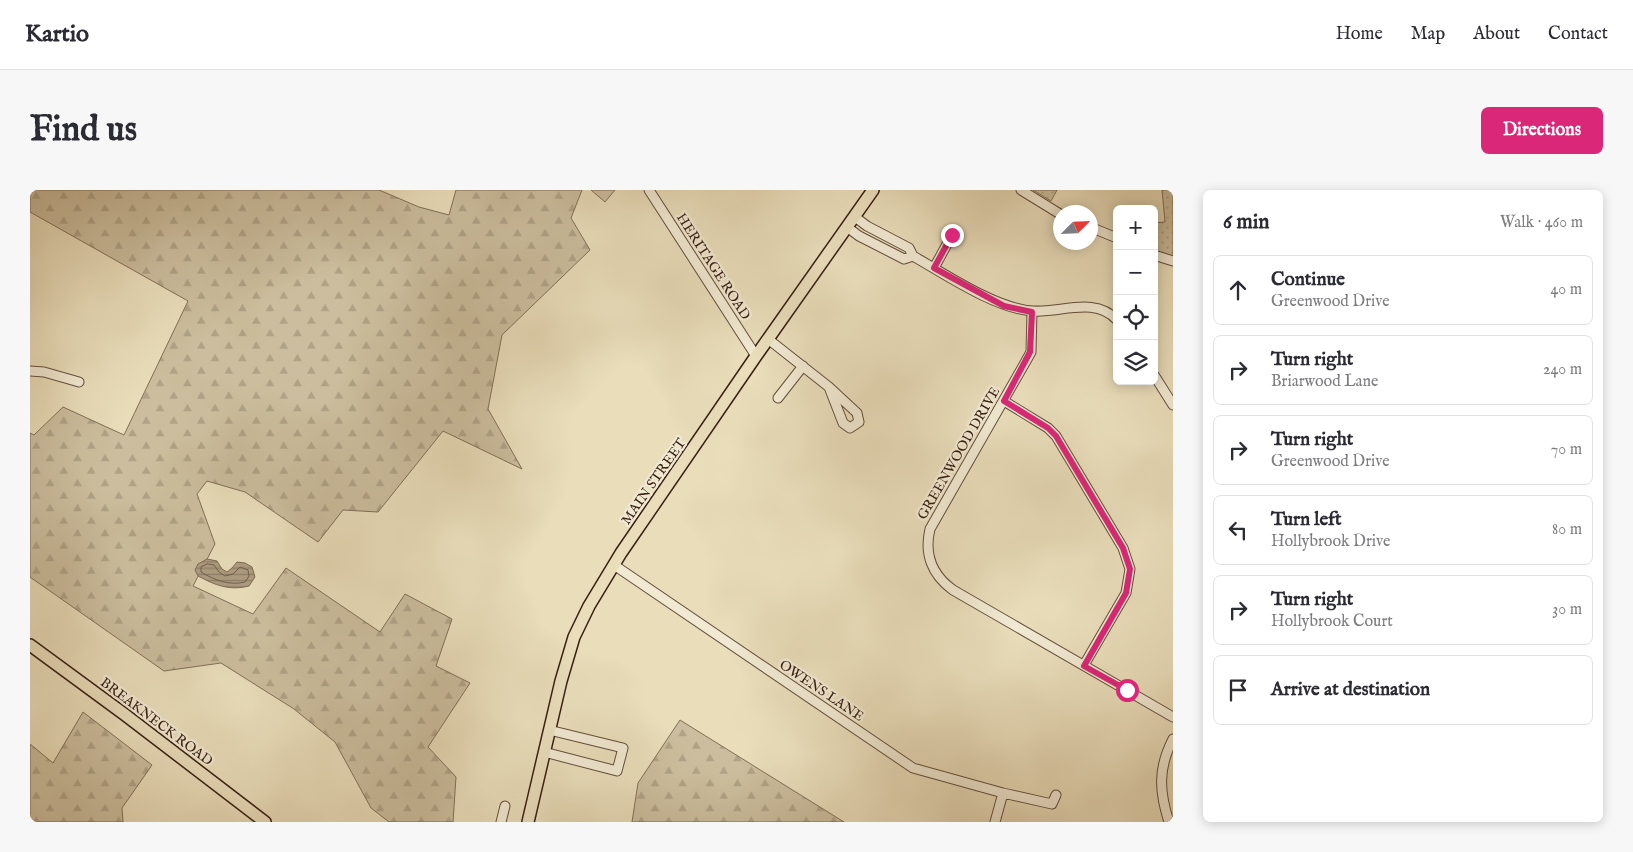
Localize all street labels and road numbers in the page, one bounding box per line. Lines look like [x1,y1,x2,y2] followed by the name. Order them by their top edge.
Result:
[672,210,754,323] street label: HERITAGE ROAD
[914,384,1004,523] street label: GREENWOOD DRIVE
[617,434,691,528] street label: MAIN STREET
[776,656,867,726] street label: OWENS LANE
[97,674,216,770] street label: BREAKNECK ROAD

